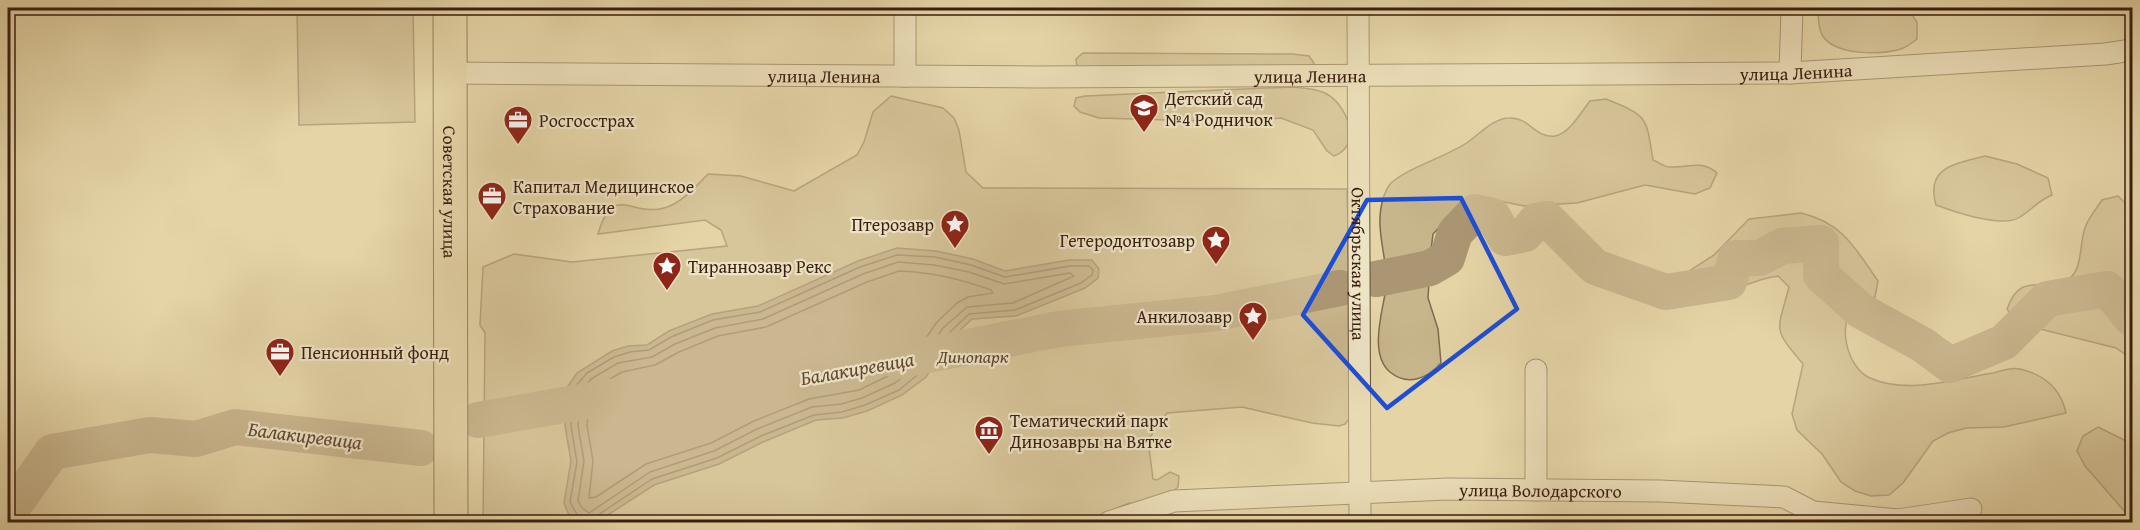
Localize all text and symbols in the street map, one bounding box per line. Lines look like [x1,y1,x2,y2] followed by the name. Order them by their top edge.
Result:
[1739,56,1853,87] street label: улица Ленина
[767,62,881,89] street label: улица Ленина
[1253,62,1367,89] street label: улица Ленина
[1164,85,1273,133] place label: Детский сад №4 Родничок
[1128,92,1160,134] school or university icon: Детский сад №4 Родничок
[502,104,534,146] office icon: Росгосстрах
[539,107,636,134] place label: Росгосстрах
[437,126,464,259] street label: Советская улица
[513,173,694,221] place label: Капитал Медицинское Страхование
[476,180,508,222] office icon: Капитал Медицинское Страхование
[1345,187,1373,341] street label: Октябрьская улица
[939,208,971,250] place icon: Птерозавр
[851,211,934,238] place label: Птерозавр
[1200,224,1232,266] place icon: Гетеродонтозавр
[1060,227,1195,254] place label: Гетеродонтозавр
[651,250,683,292] place icon: Тираннозавр Рекс
[688,253,832,280] place label: Тираннозавр Рекс
[1237,300,1269,342] place icon: Анкилозавр
[1137,303,1232,330] place label: Анкилозавр
[264,336,296,378] office icon: Пенсионный фонд
[301,339,449,366] place label: Пенсионный фонд
[936,343,1009,370] park label: Динопарк
[798,344,917,392] water label: Балакиревица
[1009,407,1172,455] place label: Тематический парк Динозавры на Вятке
[246,414,364,456] water label: Балакиревица
[973,414,1005,456] museum icon: Тематический парк Динозавры на Вятке
[1458,476,1622,504] street label: улица Володарского

